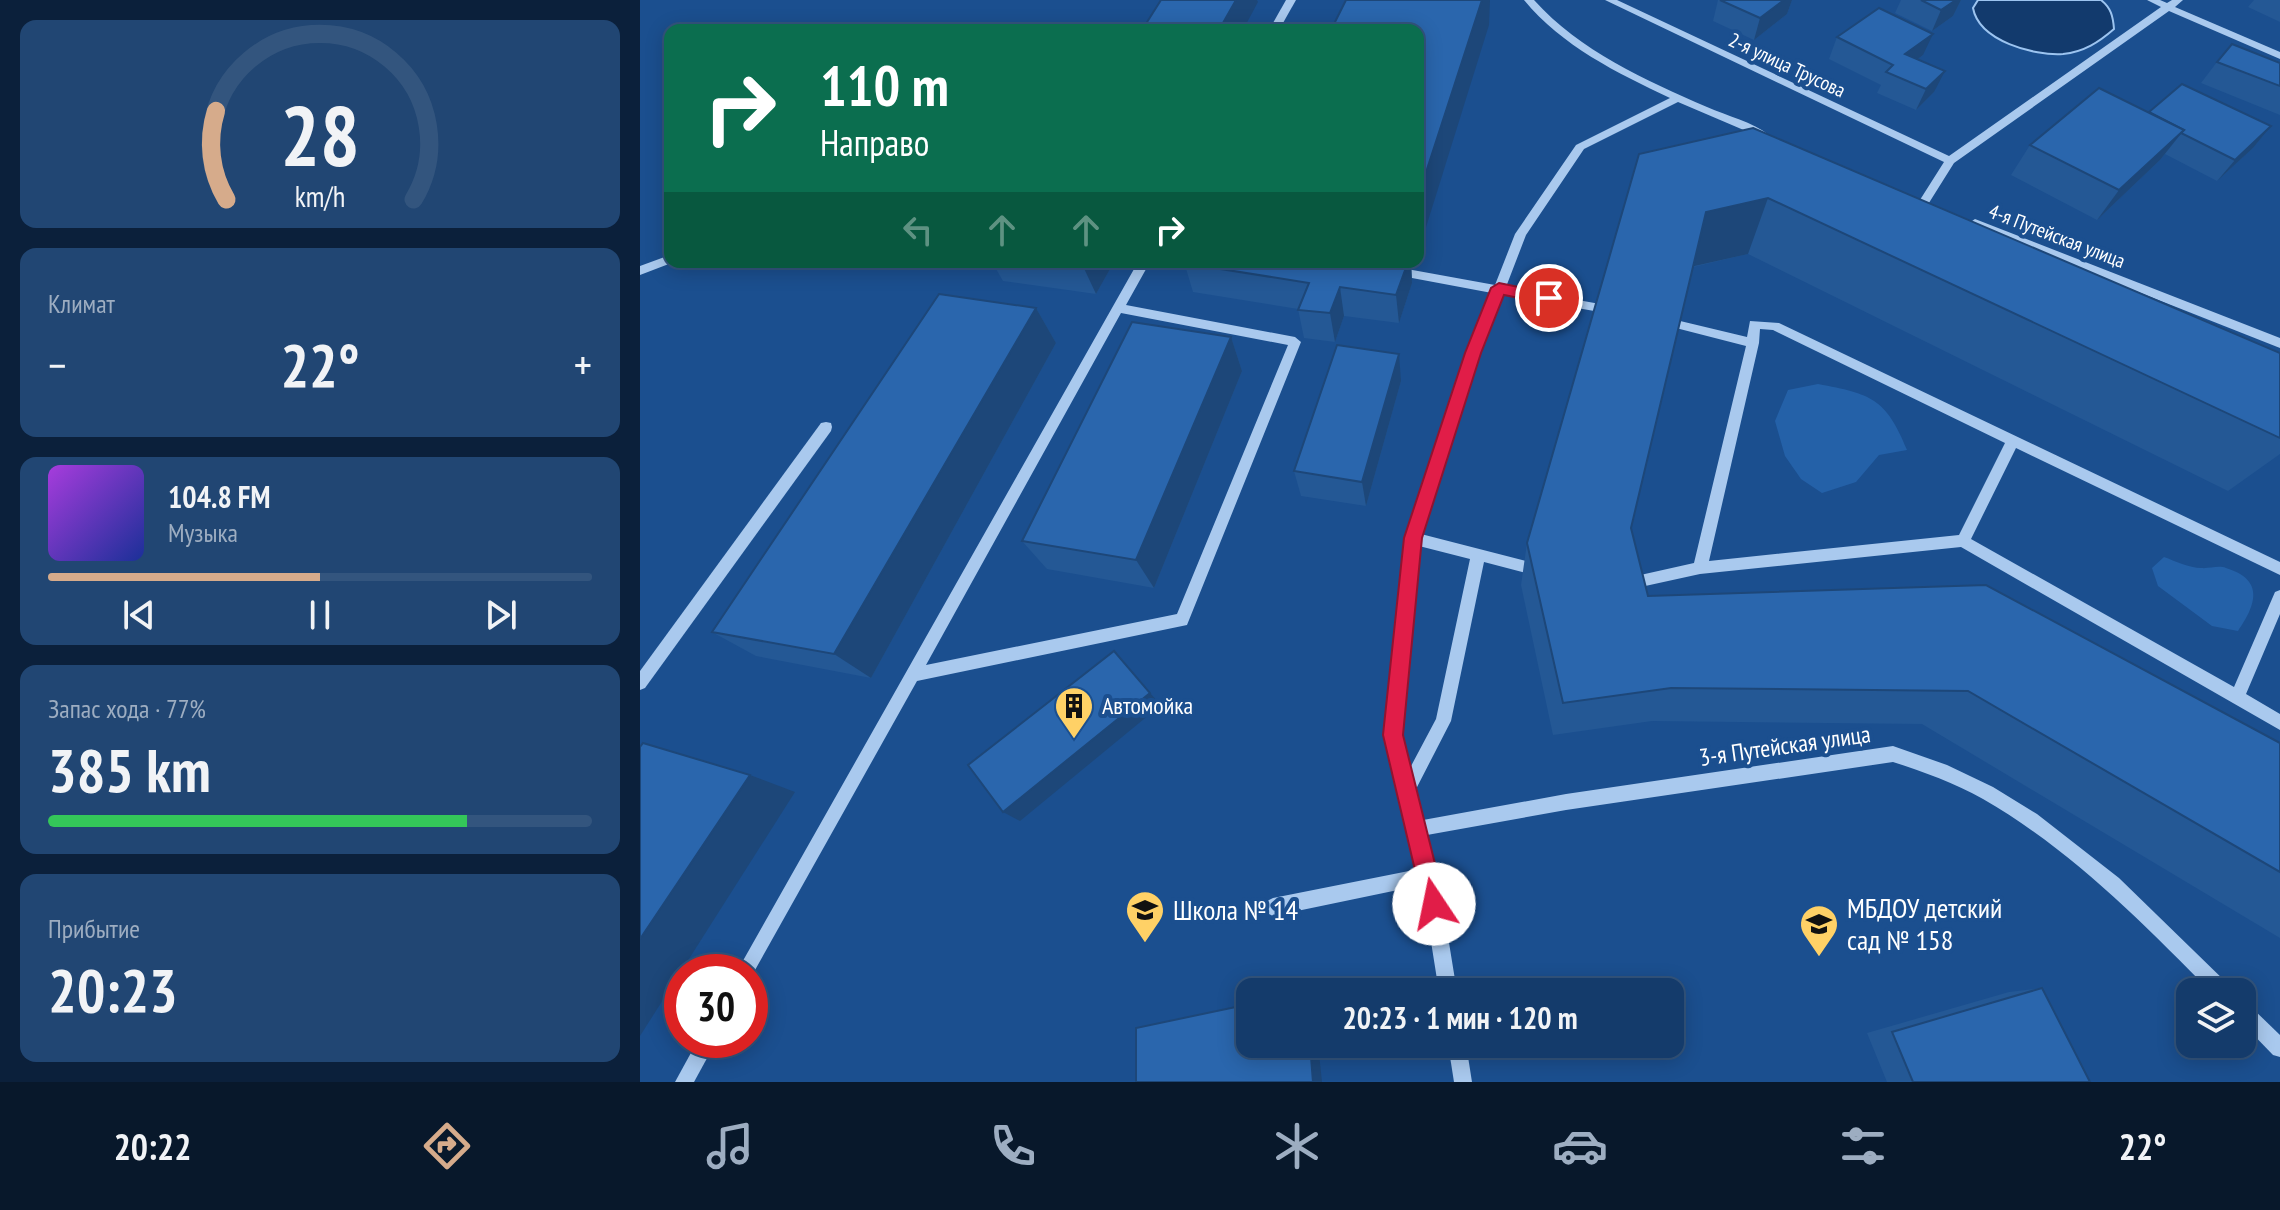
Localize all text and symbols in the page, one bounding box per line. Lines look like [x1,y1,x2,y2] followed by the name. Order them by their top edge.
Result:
[1724,27,1850,103] street label: 2-я улица Трусова
[820,49,949,121] text: 110 m
[688,56,792,160] icon: right
[280,81,360,189] text: 28
[820,119,929,166] text: Направо
[295,178,345,215] text: km/h
[1985,198,2129,274] street label: 4-я Путейская улица
[896,208,940,252] icon: left
[980,208,1024,252] icon: ahead
[1064,208,1108,252] icon: ahead
[1148,208,1192,252] icon: right
[1515,264,1583,332] pin
[1527,276,1571,320] icon: arrive
[48,287,115,320] text: Климат
[280,326,360,404] text: 22°
[48,336,66,393] text: −
[574,336,592,393] text: +
[168,477,270,516] text: 104.8 FM
[168,516,238,549] text: Музыка
[117,593,161,637] icon: previous
[298,593,342,637] icon: pause
[479,593,523,637] icon: next
[1053,685,1095,740] building icon: Автомойка
[1102,690,1193,721] place label: Автомойка
[48,692,206,725] text: Запас хода · 77%
[1697,718,1873,773] street label: 3-я Путейская улица
[48,731,211,809] text: 385 km
[1392,862,1476,946] position arrow
[1124,889,1166,944] school or university icon: Школа № 14
[1847,889,2002,958] place label: МБДОУ детский сад № 158
[1173,891,1298,928] place label: Школа № 14
[1798,903,1840,958] school or university icon: МБДОУ детский сад № 158
[48,912,140,945] text: Прибытие
[48,951,178,1029] text: 20:23
[664,954,768,1058] speed limit sign: 30
[2176,978,2256,1058] map controls
[2176,978,2256,1058] button: layers
[1342,998,1578,1037] text: 20:23 · 1 мин · 120 m
[419,1118,475,1174] icon: directions
[702,1118,758,1174] icon: music
[985,1118,1041,1174] icon: phone
[1269,1118,1325,1174] icon: climate
[1552,1118,1608,1174] icon: car
[1835,1118,1891,1174] icon: filters
[114,1123,192,1170] text: 20:22
[2119,1123,2166,1170] text: 22°

